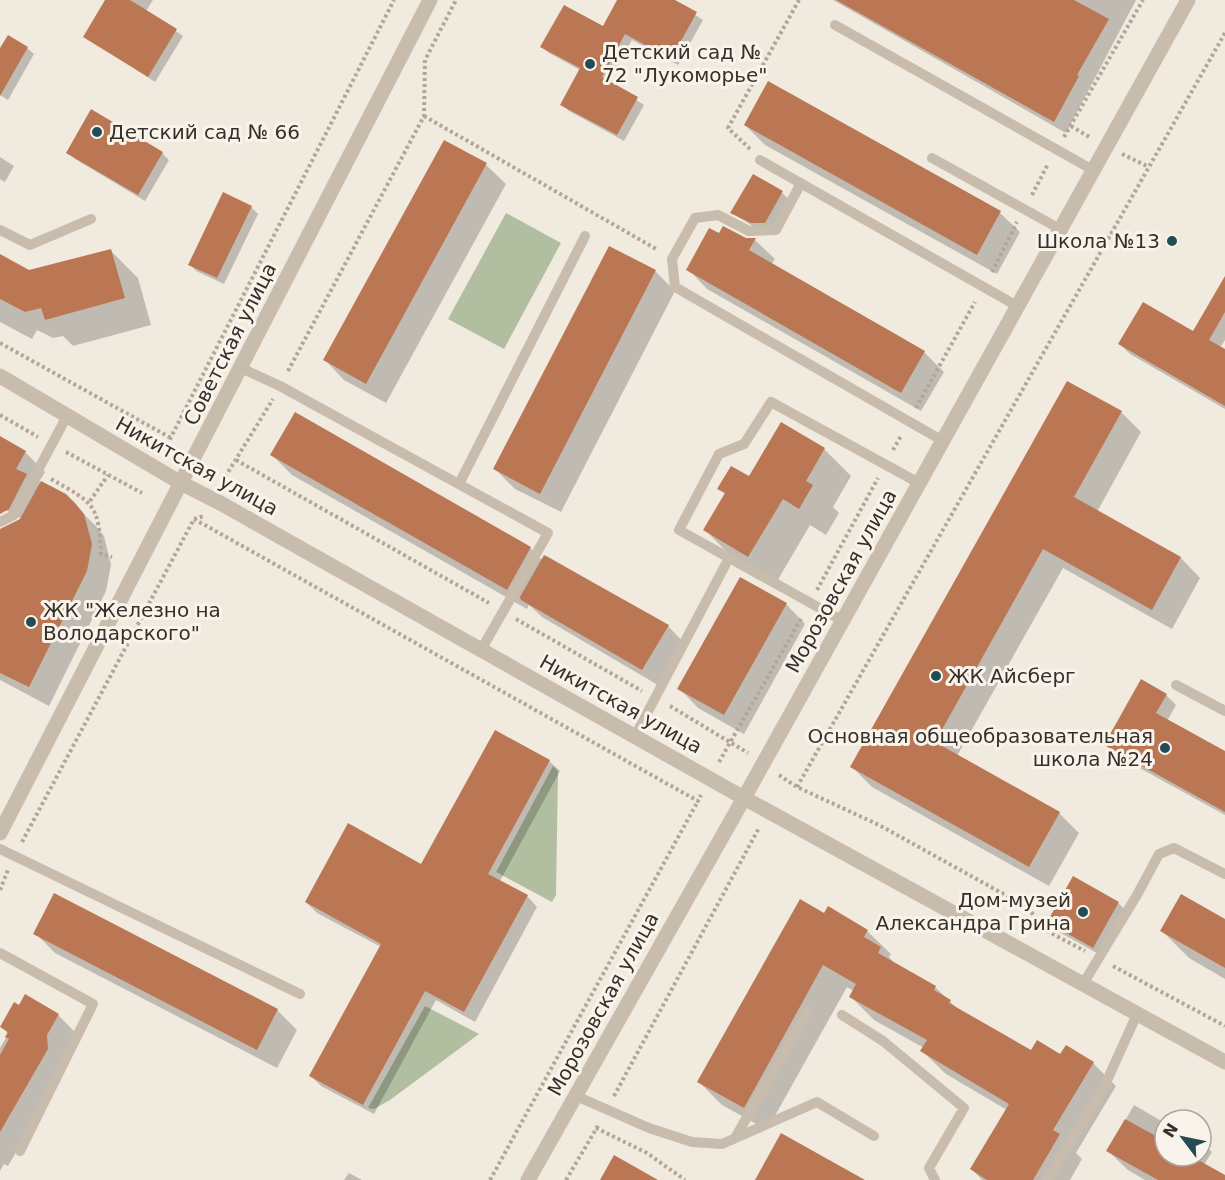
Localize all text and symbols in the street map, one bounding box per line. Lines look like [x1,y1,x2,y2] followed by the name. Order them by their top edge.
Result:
[602,40,768,87] place label: Детский сад № 72 "Лукоморье"
[583,57,597,71] marker: Детский сад № 72 "Лукоморье"
[109,120,300,144] place label: Детский сад № 66
[90,125,104,139] marker: Детский сад № 66
[1037,229,1160,253] place label: Школа №13
[1165,234,1179,248] marker: Школа №13
[179,259,281,429] street label: Советская улица
[112,411,282,521] street label: Никитская улица
[780,485,902,677] street label: Морозовская улица
[43,598,221,645] place label: ЖК "Железно на Володарского"
[24,615,38,629] marker: ЖК "Железно на Володарского"
[536,649,706,759] street label: Никитская улица
[948,664,1076,688] place label: ЖК Айсберг
[929,669,943,683] marker: ЖК Айсберг
[807,724,1153,771] place label: Основная общеобразовательная школа №24
[1158,741,1172,755] marker: Основная общеобразовательная школа №24
[875,888,1071,935] place label: Дом-музей Александра Грина
[1076,905,1090,919] marker: Дом-музей Александра Грина
[542,908,664,1100] street label: Морозовская улица
[1153,1108,1213,1168] north arrow
[1159,1120,1182,1141] text: N

